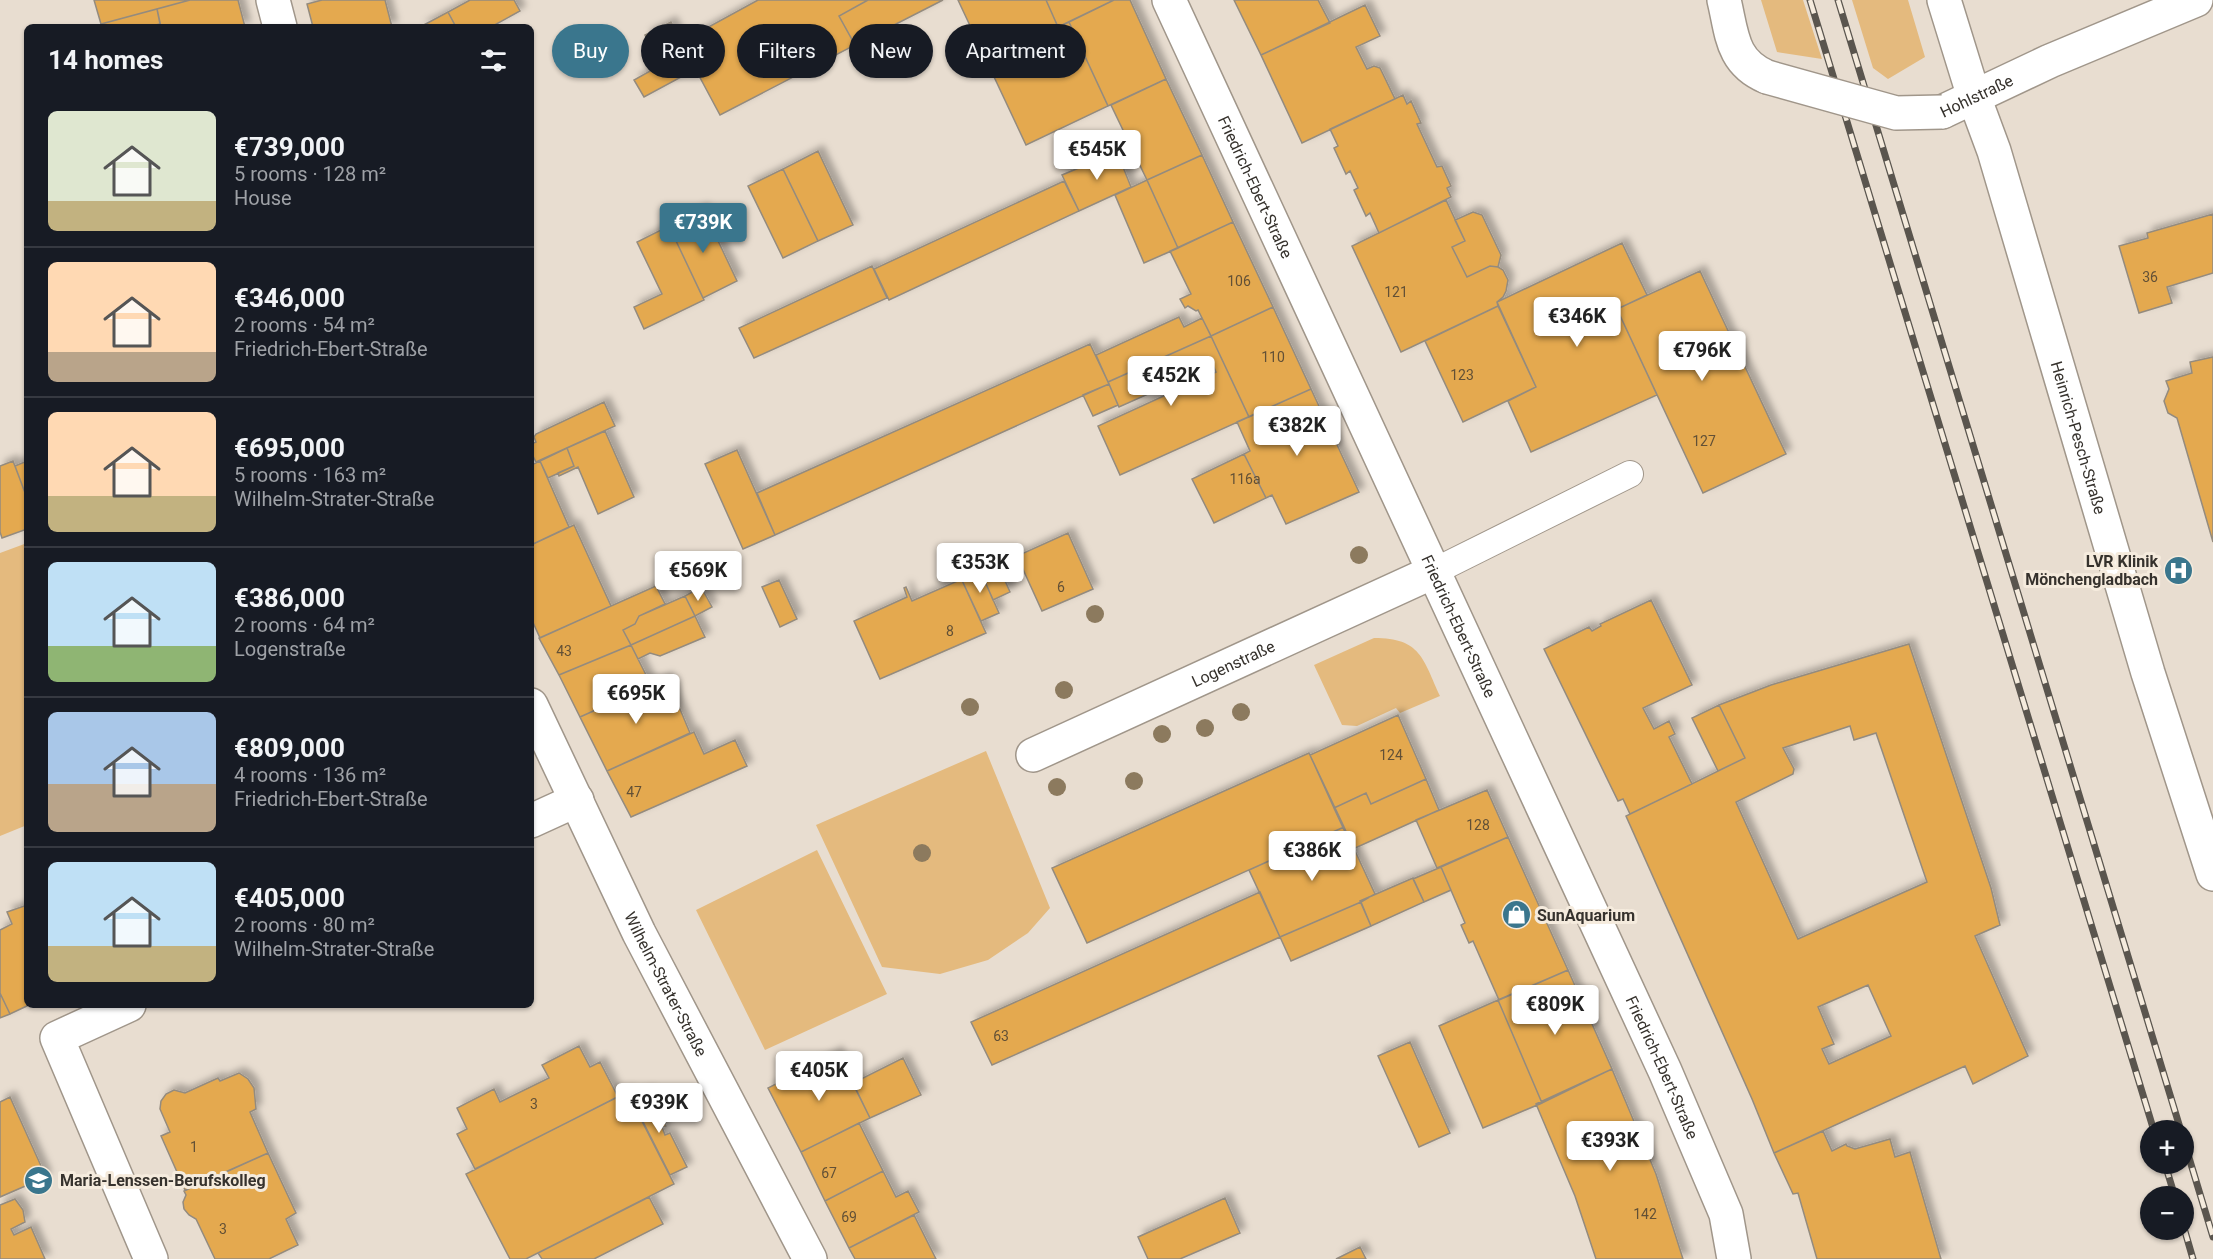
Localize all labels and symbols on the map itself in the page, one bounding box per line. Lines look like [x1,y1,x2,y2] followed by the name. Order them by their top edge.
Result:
[1937,70,2016,121] street label: Hohlstraße
[1214,113,1297,261] street label: Friedrich-Ebert-Straße
[1055,130,1139,181] pin: €545K
[661,203,745,254] pin: €739K
[2142,269,2158,285] house number: 36
[1227,273,1251,289] house number: 106
[1384,284,1408,300] house number: 121
[1535,297,1619,348] pin: €346K
[1660,331,1744,382] pin: €796K
[1261,349,1285,365] house number: 110
[1129,356,1213,407] pin: €452K
[2047,359,2110,516] street label: Heinrich-Pesch-Straße
[1450,367,1474,383] house number: 123
[1255,406,1339,457] pin: €382K
[1692,433,1716,449] house number: 127
[1229,471,1261,487] house number: 116a
[938,543,1022,594] pin: €353K
[656,551,740,602] pin: €569K
[1418,552,1500,700] street label: Friedrich-Ebert-Straße
[2025,552,2158,589] place label: LVR Klinik Mönchengladbach
[2163,554,2195,586] hospital icon: LVR Klinik Mönchengladbach
[1057,579,1065,595] house number: 6
[946,623,954,639] house number: 8
[1188,636,1278,691] street label: Logenstraße
[556,643,572,659] house number: 43
[594,674,678,725] pin: €695K
[1379,747,1403,763] house number: 124
[626,784,642,800] house number: 47
[1466,817,1490,833] house number: 128
[1270,831,1354,882] pin: €386K
[1500,899,1532,931] shop icon: SunAquarium
[1537,906,1635,925] place label: SunAquarium
[621,909,711,1059] street label: Wilhelm-Strater-Straße
[1513,985,1597,1036] pin: €809K
[1622,993,1702,1142] street label: Friedrich-Ebert-Straße
[993,1028,1009,1044] house number: 63
[777,1051,861,1102] pin: €405K
[617,1083,701,1134] pin: €939K
[530,1096,538,1112] house number: 3
[1568,1121,1652,1172] pin: €393K
[190,1139,198,1155] house number: 1
[23,1164,55,1196] school or university icon: Maria-Lenssen-Berufskolleg
[821,1165,837,1181] house number: 67
[60,1171,266,1190] place label: Maria-Lenssen-Berufskolleg
[1633,1206,1657,1222] house number: 142
[841,1209,857,1225] house number: 69
[219,1221,227,1237] house number: 3

